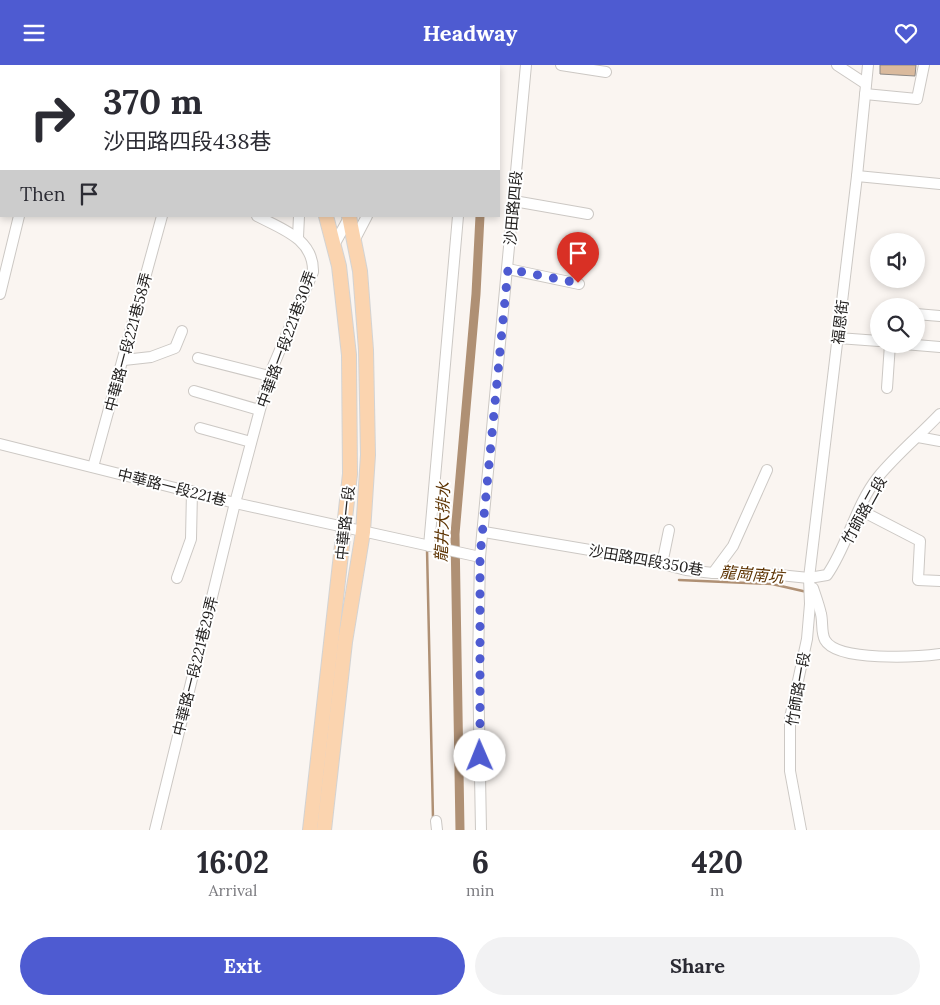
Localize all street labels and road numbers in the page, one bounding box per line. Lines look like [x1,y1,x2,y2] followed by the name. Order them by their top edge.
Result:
[500,170,526,246] street label: 沙田路四段
[252,268,320,410] street label: 中華路一段221巷30弄
[100,270,156,414] street label: 中華路一段221巷58弄
[828,299,852,345] street label: 福恩街
[116,464,228,510] street label: 中華路一段221巷
[838,473,890,547] street label: 竹師路二段
[332,485,358,561] street label: 中華路一段
[587,541,705,579] street label: 沙田路四段350巷
[168,594,222,738] street label: 中華路一段221巷29弄
[782,650,814,728] street label: 竹師路一段

